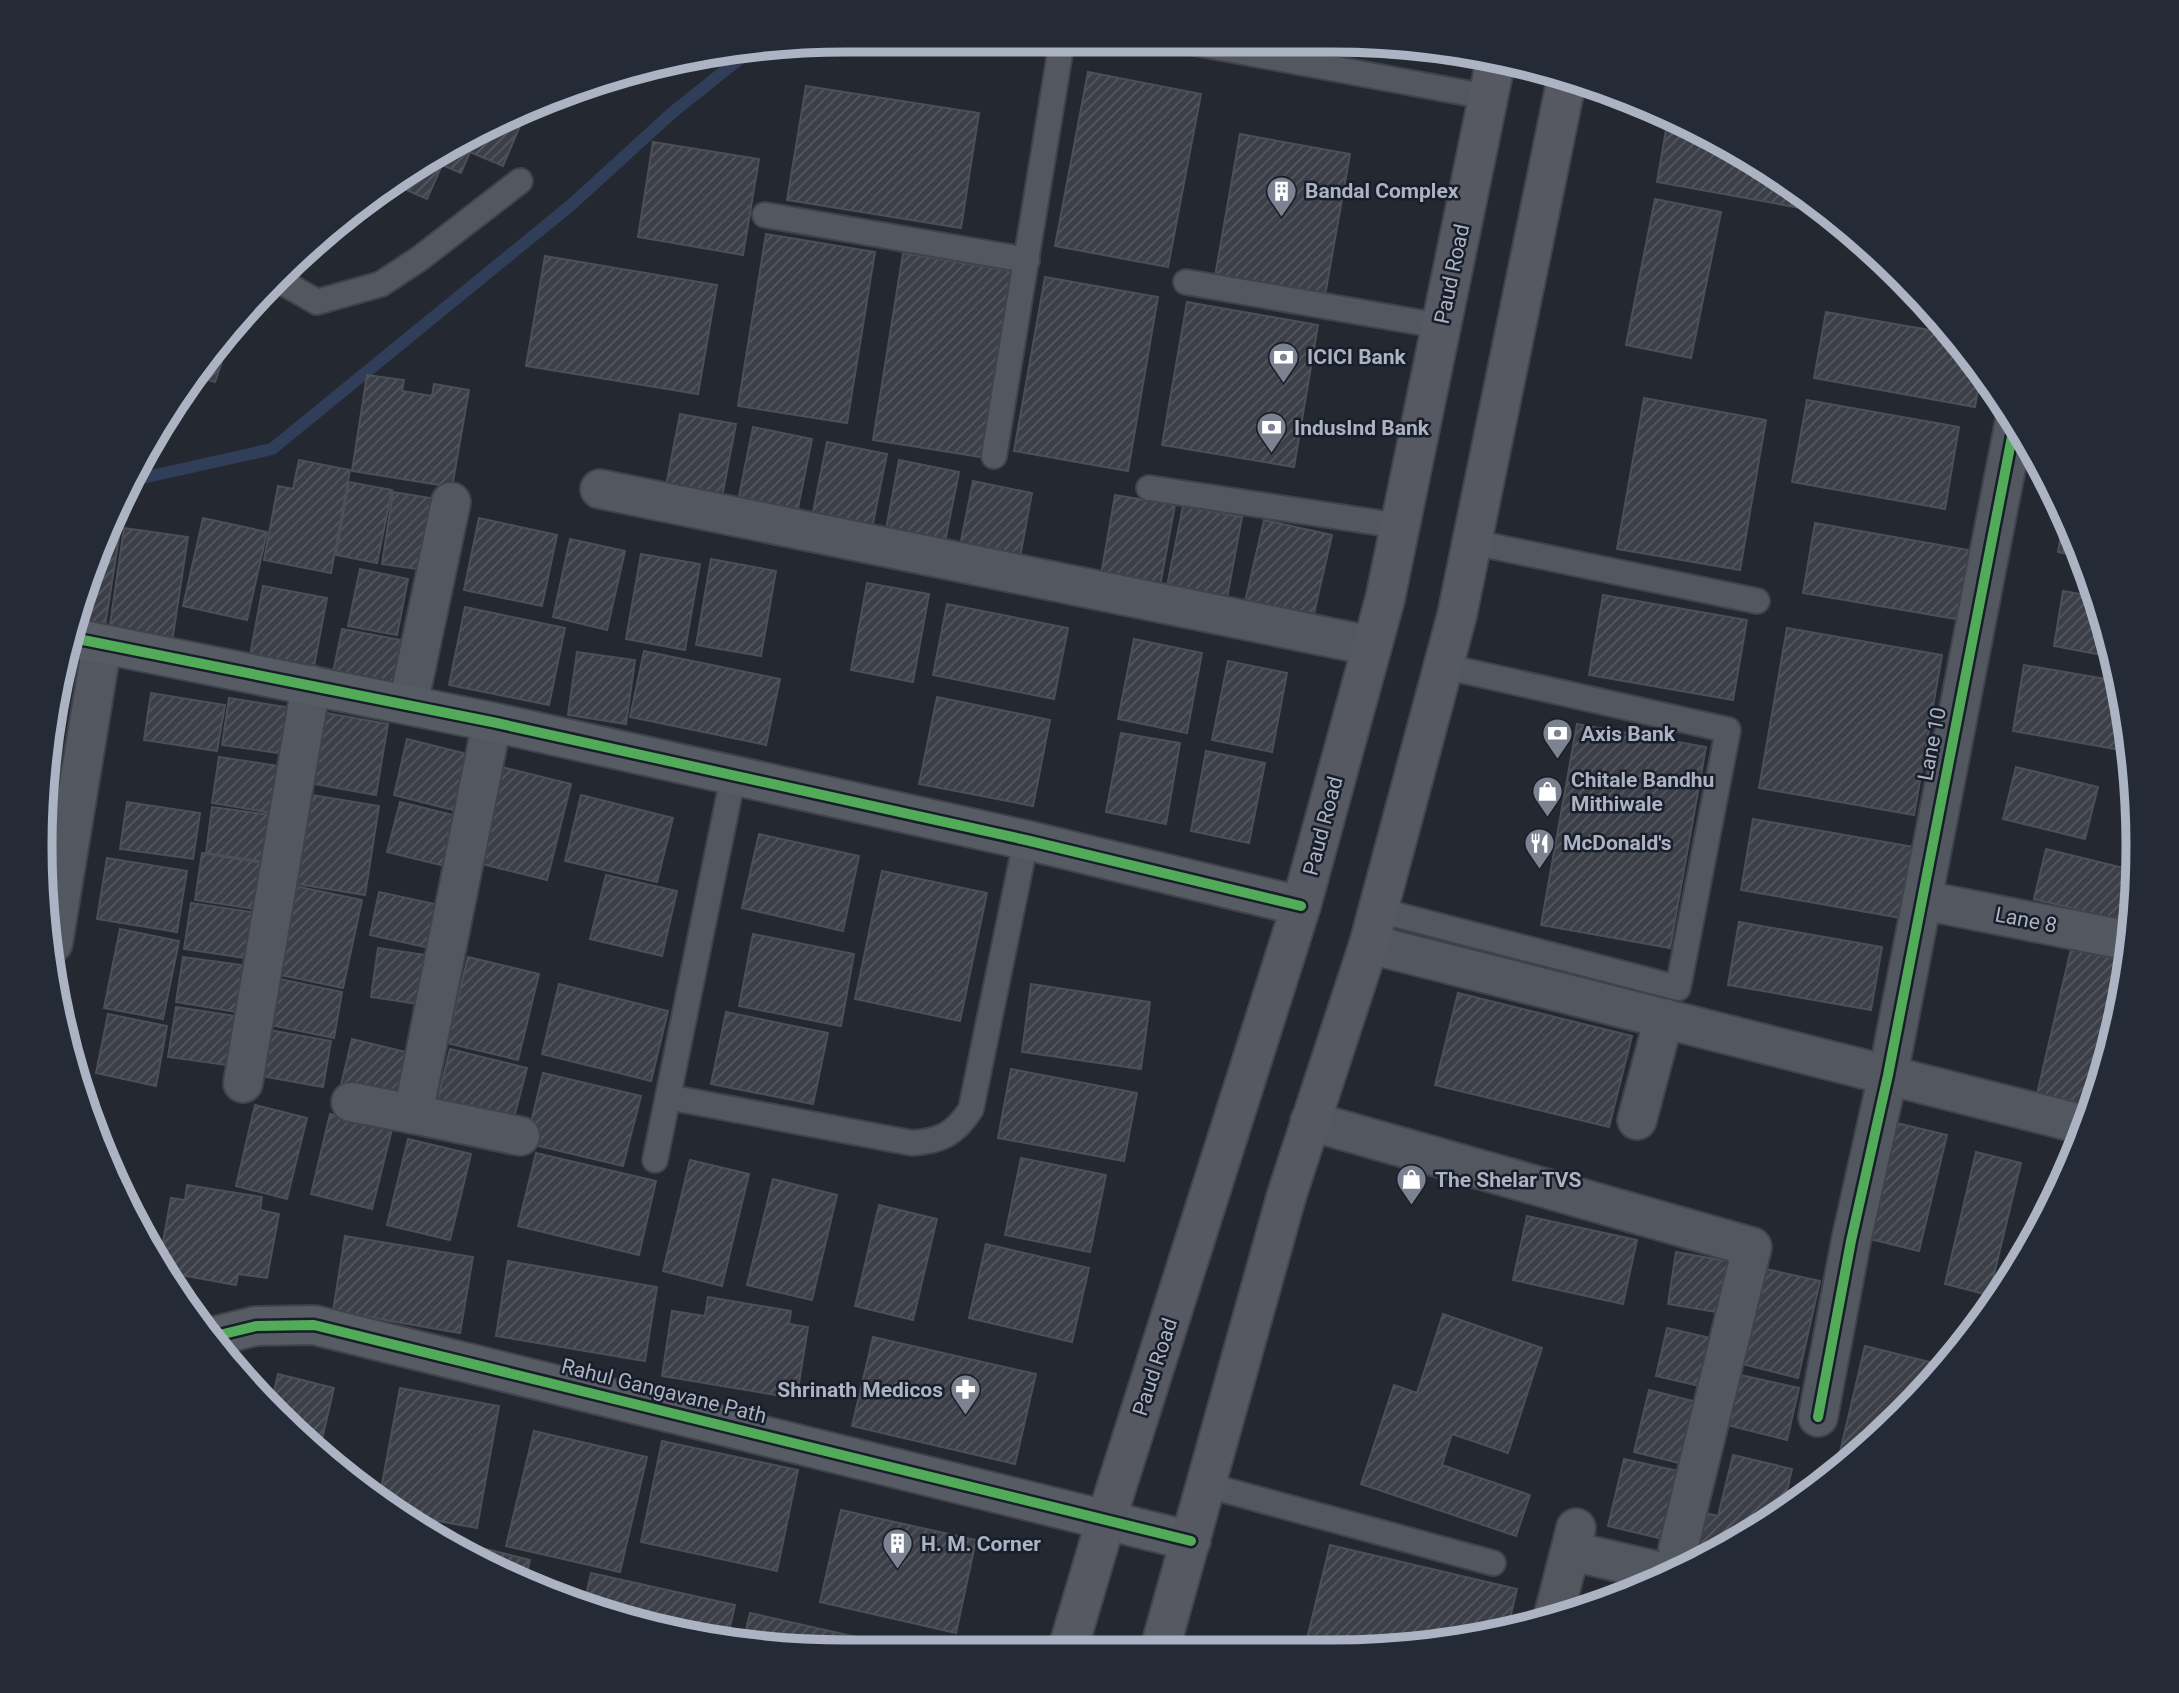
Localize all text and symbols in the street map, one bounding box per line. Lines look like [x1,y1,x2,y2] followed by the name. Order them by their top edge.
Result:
[1265,174,1299,218] building icon: Bandal Complex
[1305,179,1459,203] place label: Bandal Complex
[1430,222,1474,326] street label: Paud Road
[1267,340,1301,384] bank icon: ICICI Bank
[1307,345,1407,369] place label: ICICI Bank
[1254,411,1288,455] bank icon: IndusInd Bank
[1294,416,1430,440] place label: IndusInd Bank
[1913,705,1951,783] street label: Lane 10
[1541,717,1575,761] bank icon: Axis Bank
[1581,722,1676,746] place label: Axis Bank
[1571,768,1714,816] place label: Chitale Bandhu Mithiwale
[1298,774,1348,878] street label: Paud Road
[1531,775,1565,819] shop icon: Chitale Bandhu Mithiwale
[1523,826,1557,870] restaurant icon: McDonald's
[1563,831,1672,855] place label: McDonald's
[1993,902,2059,938] street label: Lane 8
[1395,1163,1429,1207] shop icon: The Shelar TVS
[1435,1168,1581,1192] place label: The Shelar TVS
[1128,1315,1182,1419] street label: Paud Road
[559,1354,769,1428] street label: Rahul Gangavane Path
[949,1373,983,1417] pharmacy icon: Shrinath Medicos
[777,1378,943,1402] place label: Shrinath Medicos
[881,1527,915,1571] building icon: H. M. Corner
[921,1532,1041,1556] place label: H. M. Corner

